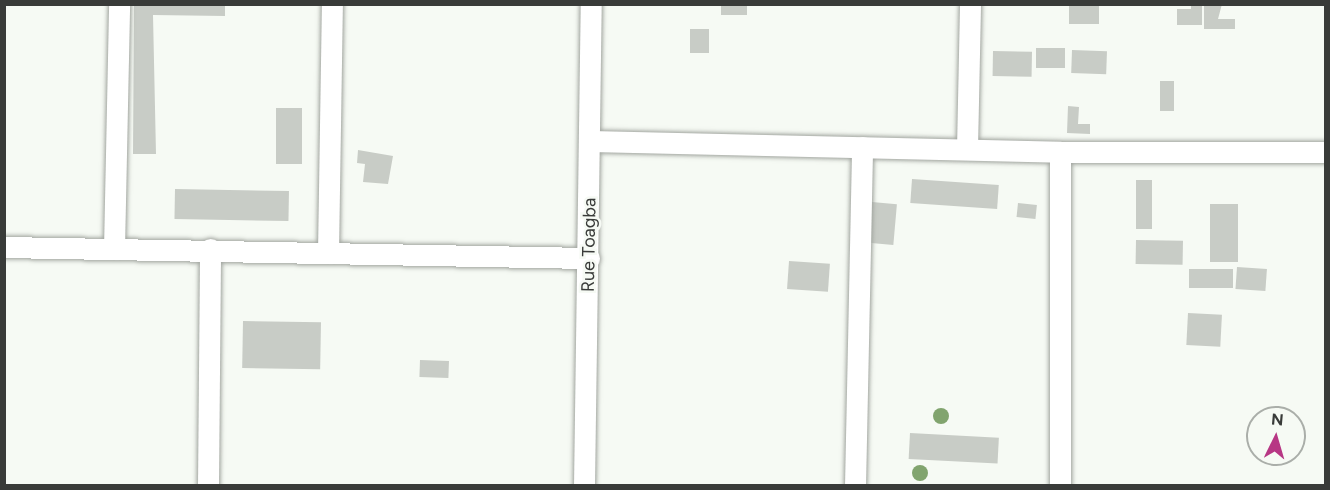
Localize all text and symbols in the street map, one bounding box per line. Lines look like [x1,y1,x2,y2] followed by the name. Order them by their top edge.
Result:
[577,198,601,292] street label: Rue Toagba
[1246,406,1306,466] north arrow
[1270,410,1284,430] text: N

